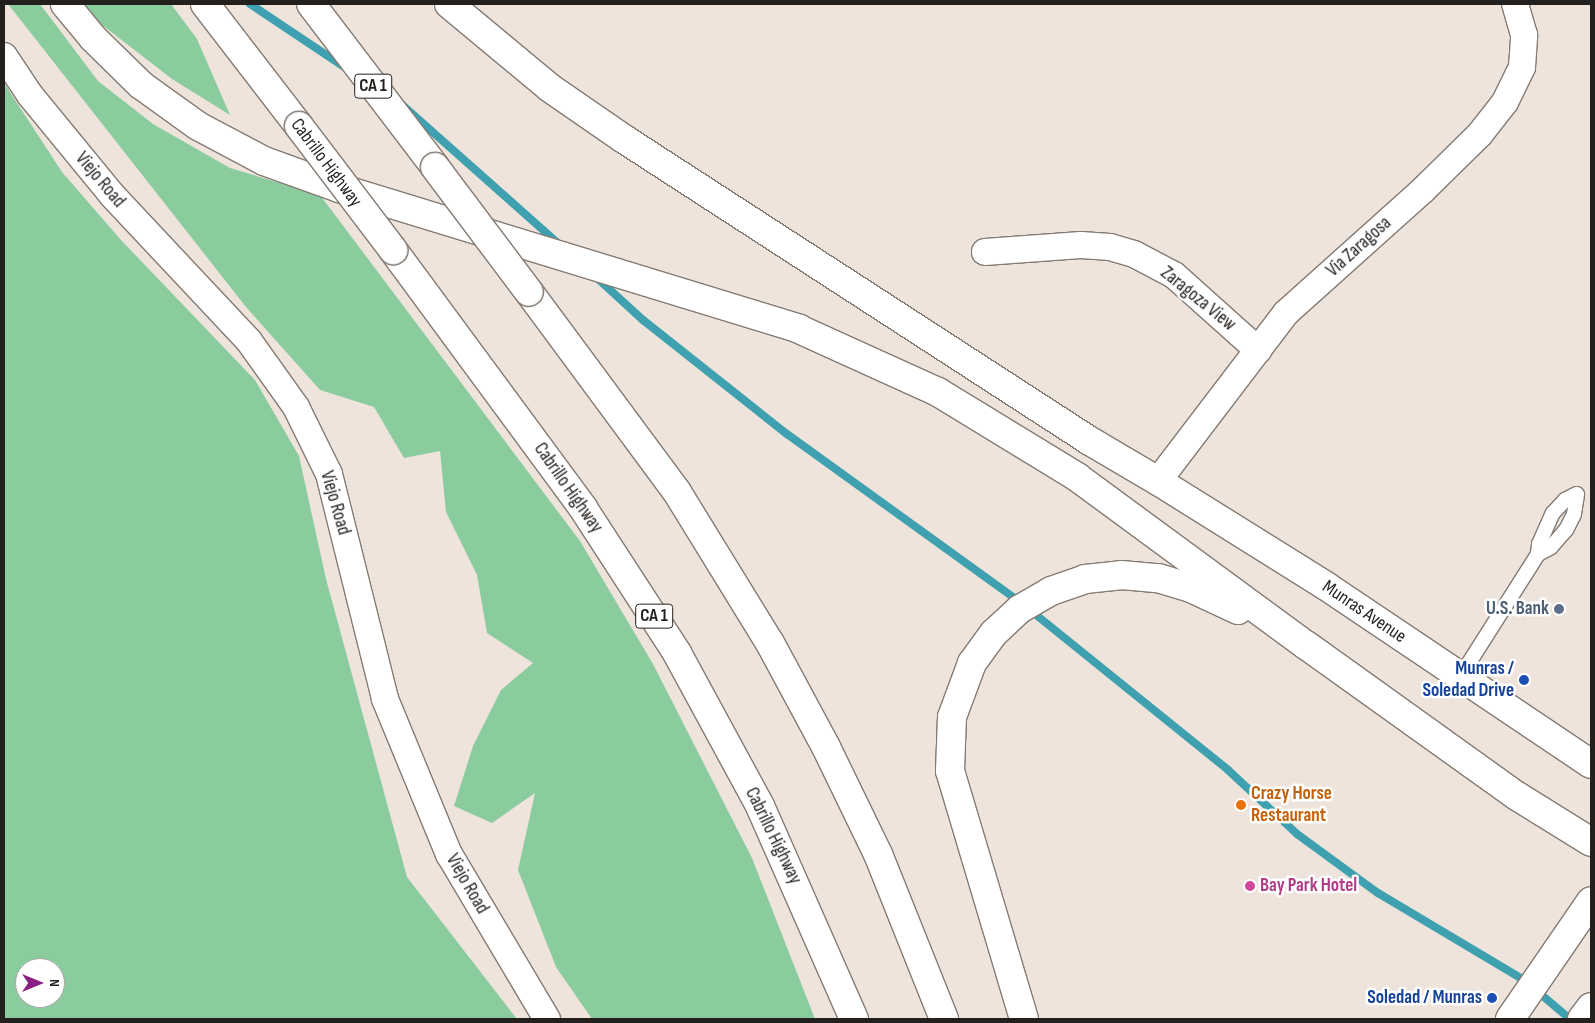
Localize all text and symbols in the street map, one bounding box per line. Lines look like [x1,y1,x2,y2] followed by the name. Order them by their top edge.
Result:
[353,70,393,102] road number: CA 1
[285,114,367,212] street label: Cabrillo Highway
[70,148,130,212] street label: Viejo Road
[1322,212,1396,282] street label: Via Zaragosa
[1156,262,1240,336] street label: Zaragoza View
[529,439,607,537] street label: Cabrillo Highway
[315,468,355,538] street label: Viejo Road
[1318,576,1410,648] street label: Munras Avenue
[1486,598,1549,620] place label: U.S. Bank
[634,600,674,632] road number: CA 1
[1553,603,1565,615] marker: U.S. Bank
[1422,658,1514,702] place label: Munras / Soledad Drive
[1518,674,1530,686] marker: Munras / Soledad Drive
[1251,783,1332,827] place label: Crazy Horse Restaurant
[740,784,806,888] street label: Cabrillo Highway
[1235,799,1247,811] marker: Crazy Horse Restaurant
[441,850,493,918] street label: Viejo Road
[1260,875,1357,897] place label: Bay Park Hotel
[1244,880,1256,892] marker: Bay Park Hotel
[15,958,65,1008] north arrow
[46,979,63,987] text: N
[1367,987,1482,1009] place label: Soledad / Munras
[1486,992,1498,1004] marker: Soledad / Munras

